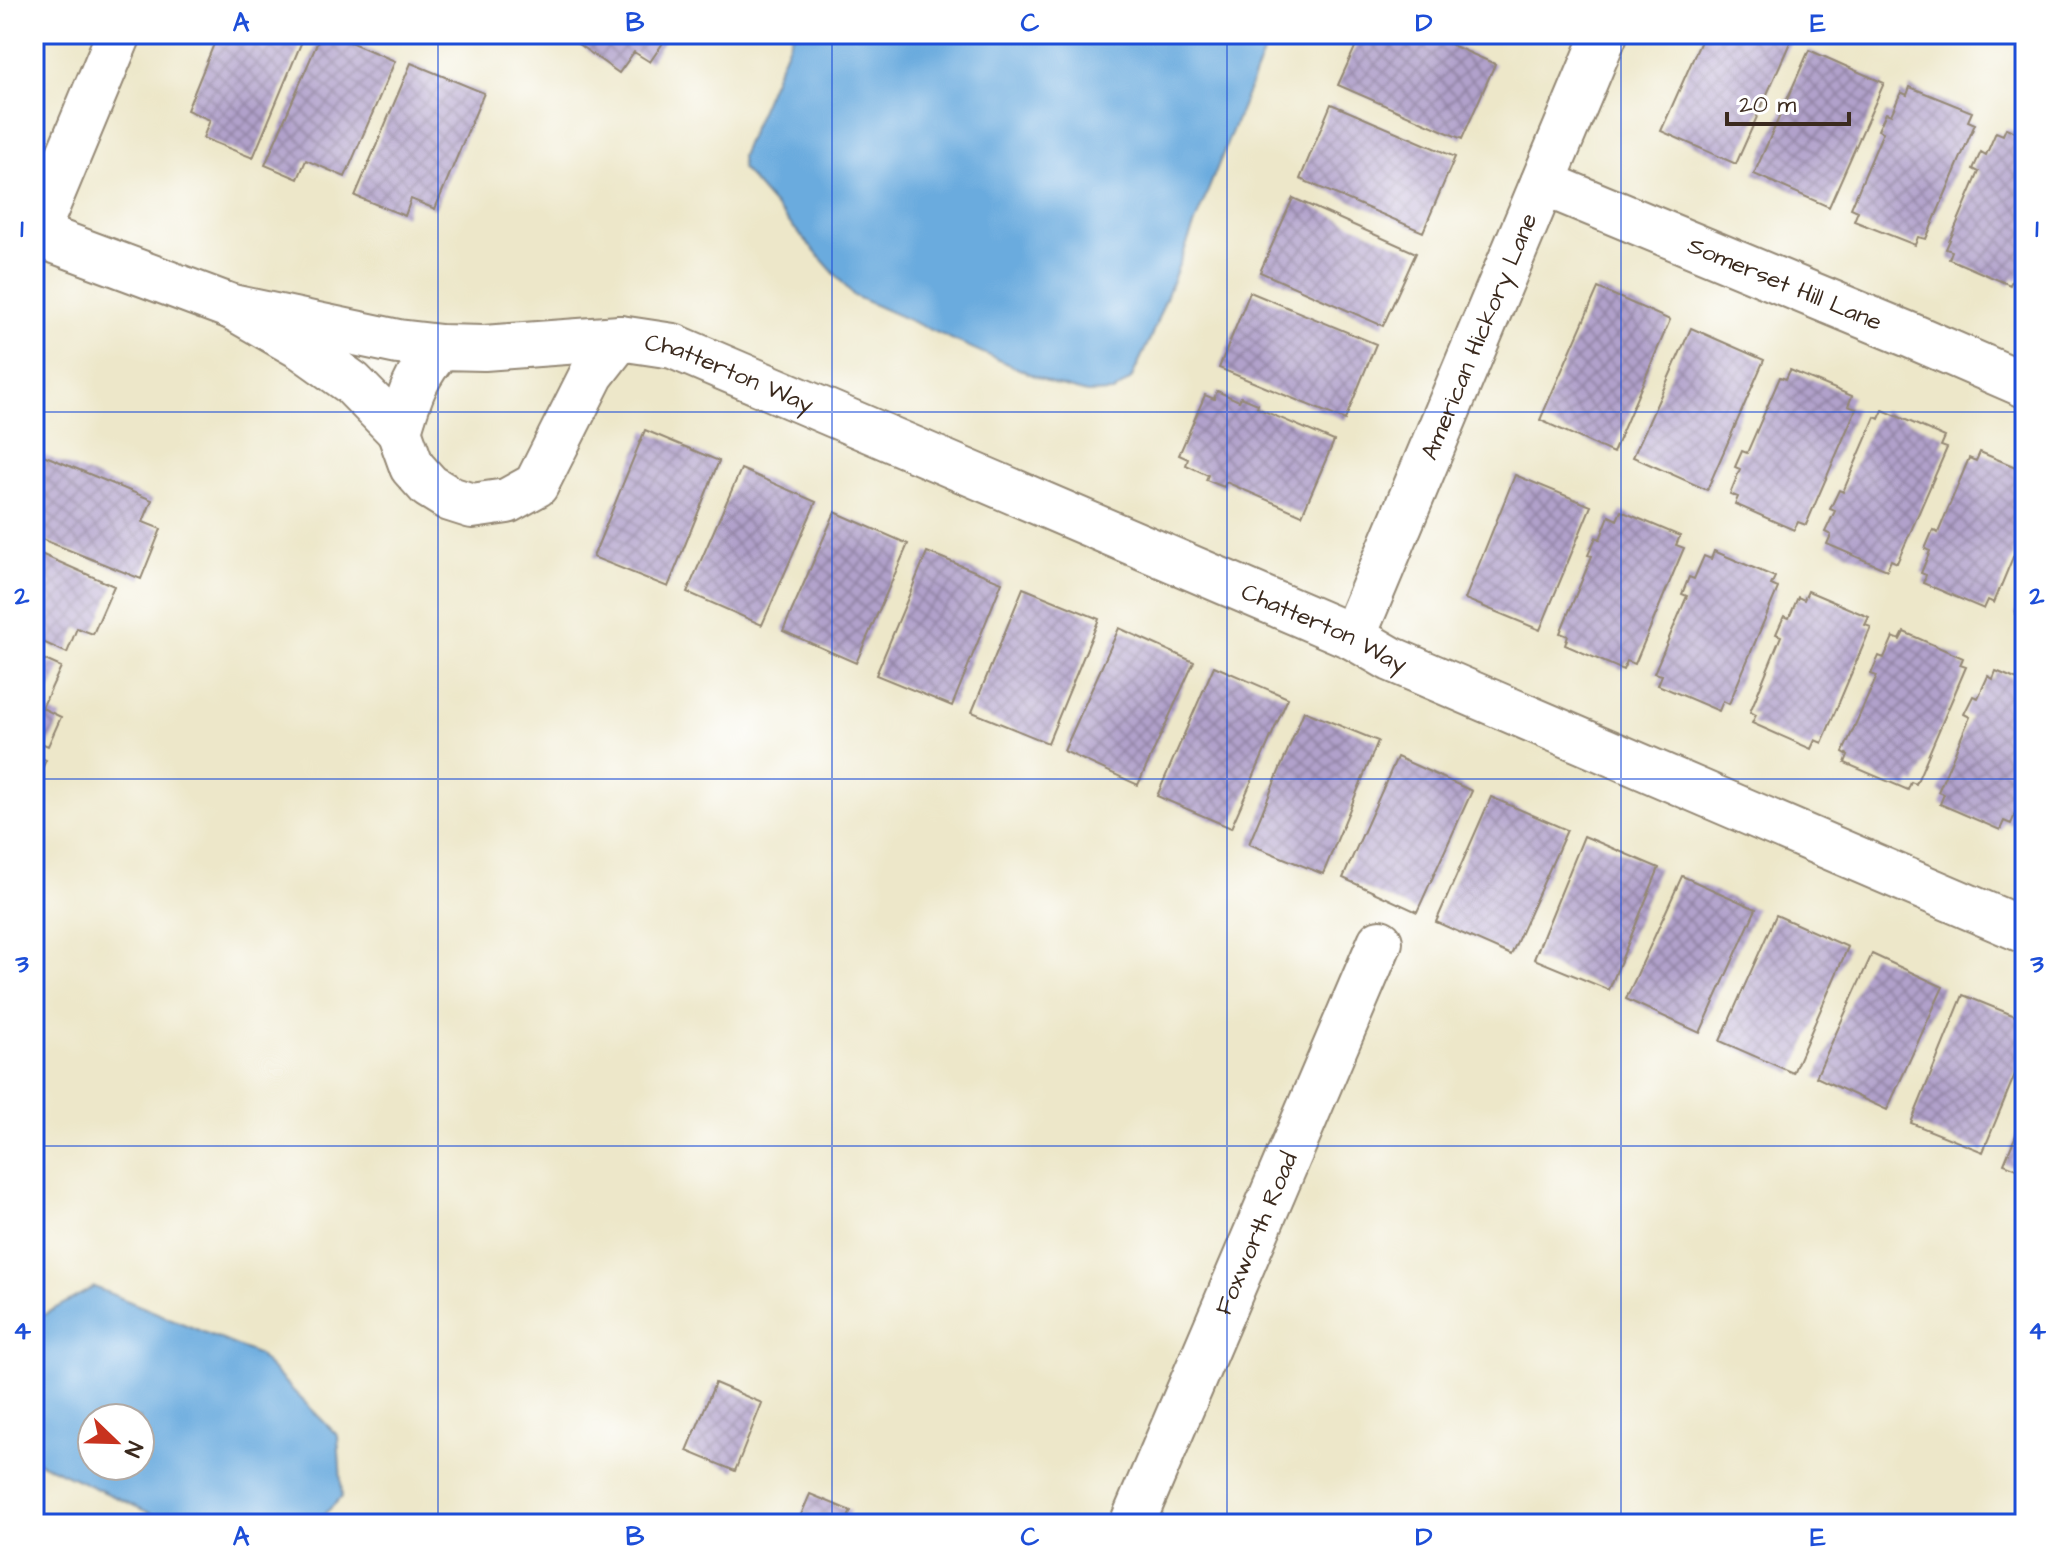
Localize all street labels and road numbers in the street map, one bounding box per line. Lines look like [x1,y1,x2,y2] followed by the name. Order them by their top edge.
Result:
[1413,208,1546,465] street label: American Hickory Lane
[1682,229,1887,340] street label: Somerset Hill Lane
[643,326,819,423] street label: Chatterton Way
[1236,575,1412,683] street label: Chatterton Way
[1207,1147,1307,1320] street label: Foxworth Road

